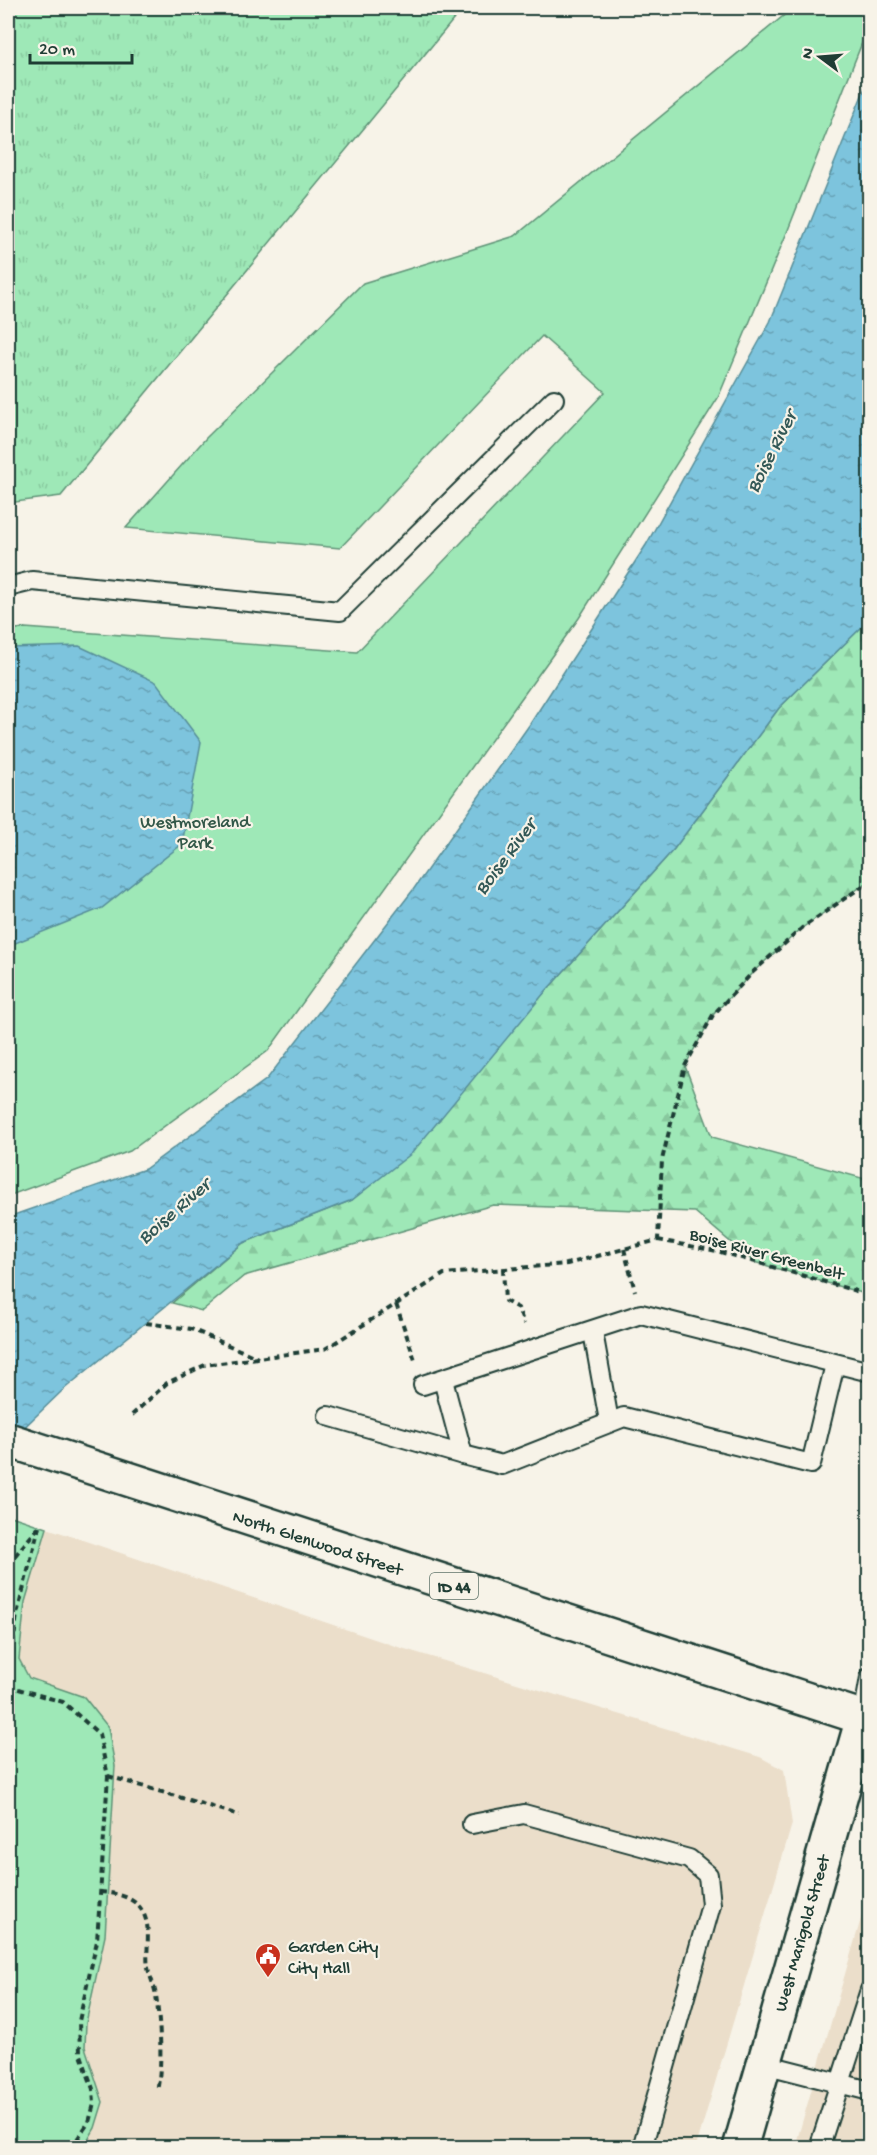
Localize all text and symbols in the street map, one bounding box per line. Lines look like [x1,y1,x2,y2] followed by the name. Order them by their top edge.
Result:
[30,27,132,65] scale bar
[790,27,850,87] north arrow
[39,40,75,61] text: 20 m
[798,46,820,61] text: N
[743,404,805,497] water label: Boise River
[140,813,251,855] park label: Westmoreland Park
[471,813,545,900] water label: Boise River
[134,1172,219,1250] water label: Boise River
[686,1224,847,1287] street label: Boise River Greenbelt
[230,1507,406,1582] street label: North Glenwood Street
[430,1573,478,1599] road number: ID 44
[771,1851,836,2014] street label: West Marigold Street
[288,1938,378,1980] place label: Garden City City Hall
[253,1941,283,1979] public building icon: Garden City City Hall

